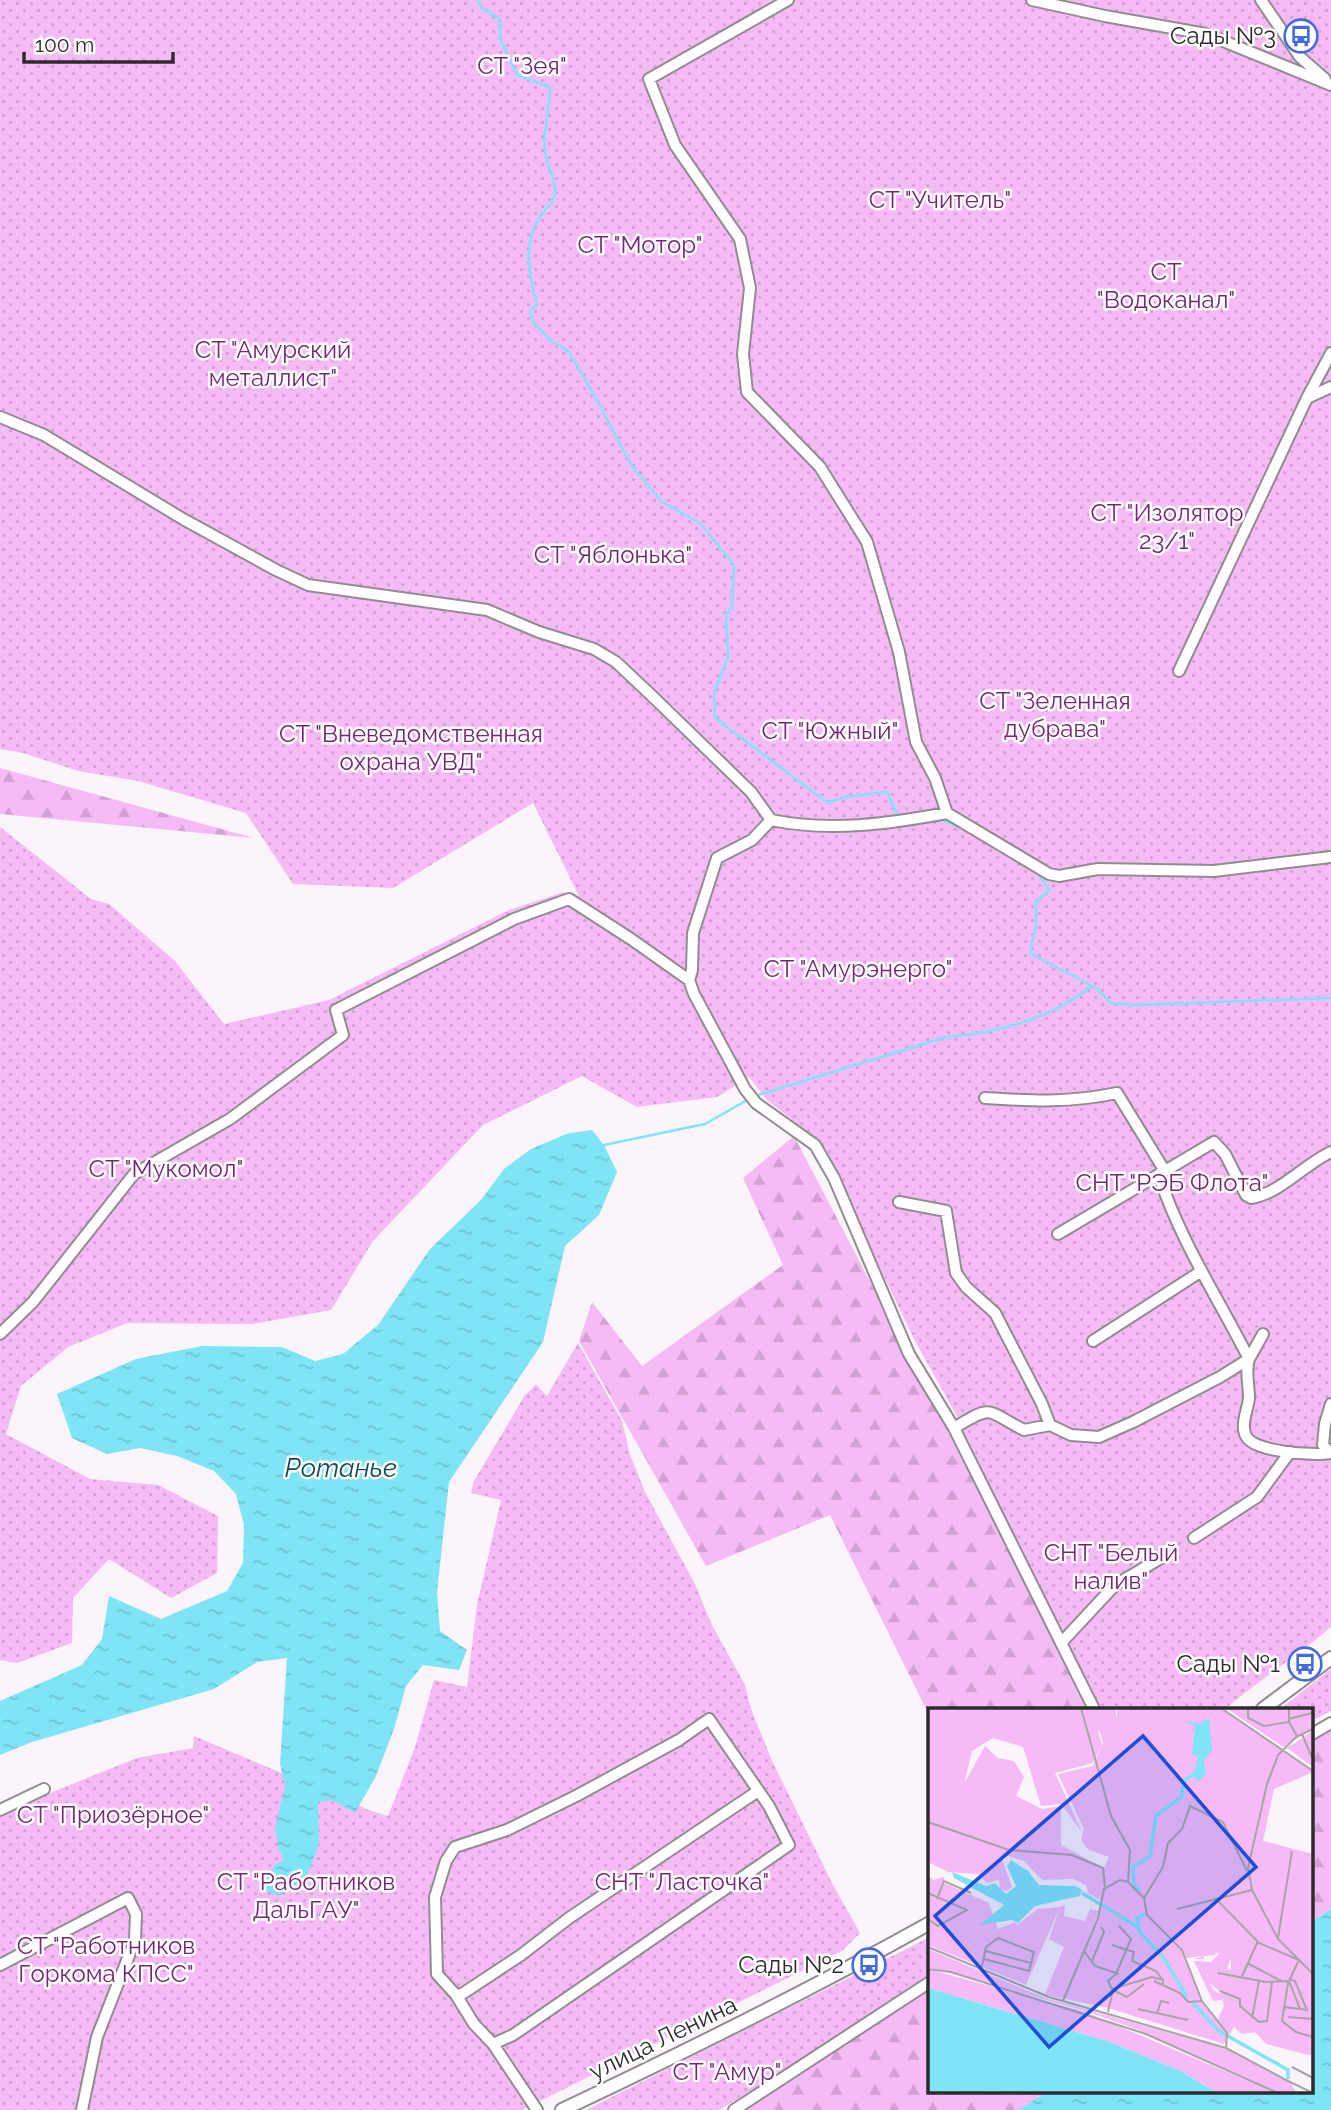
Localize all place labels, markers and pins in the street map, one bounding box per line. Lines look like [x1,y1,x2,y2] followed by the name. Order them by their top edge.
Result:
[1282,17,1320,55] bus stop icon: Сады №3
[1170,21,1276,50] place label: Сады №3
[1286,1645,1324,1683] bus stop icon: Сады №1
[1177,1649,1280,1678] place label: Сады №1
[850,1946,888,1984] bus stop icon: Сады №2
[738,1950,844,1979] place label: Сады №2

